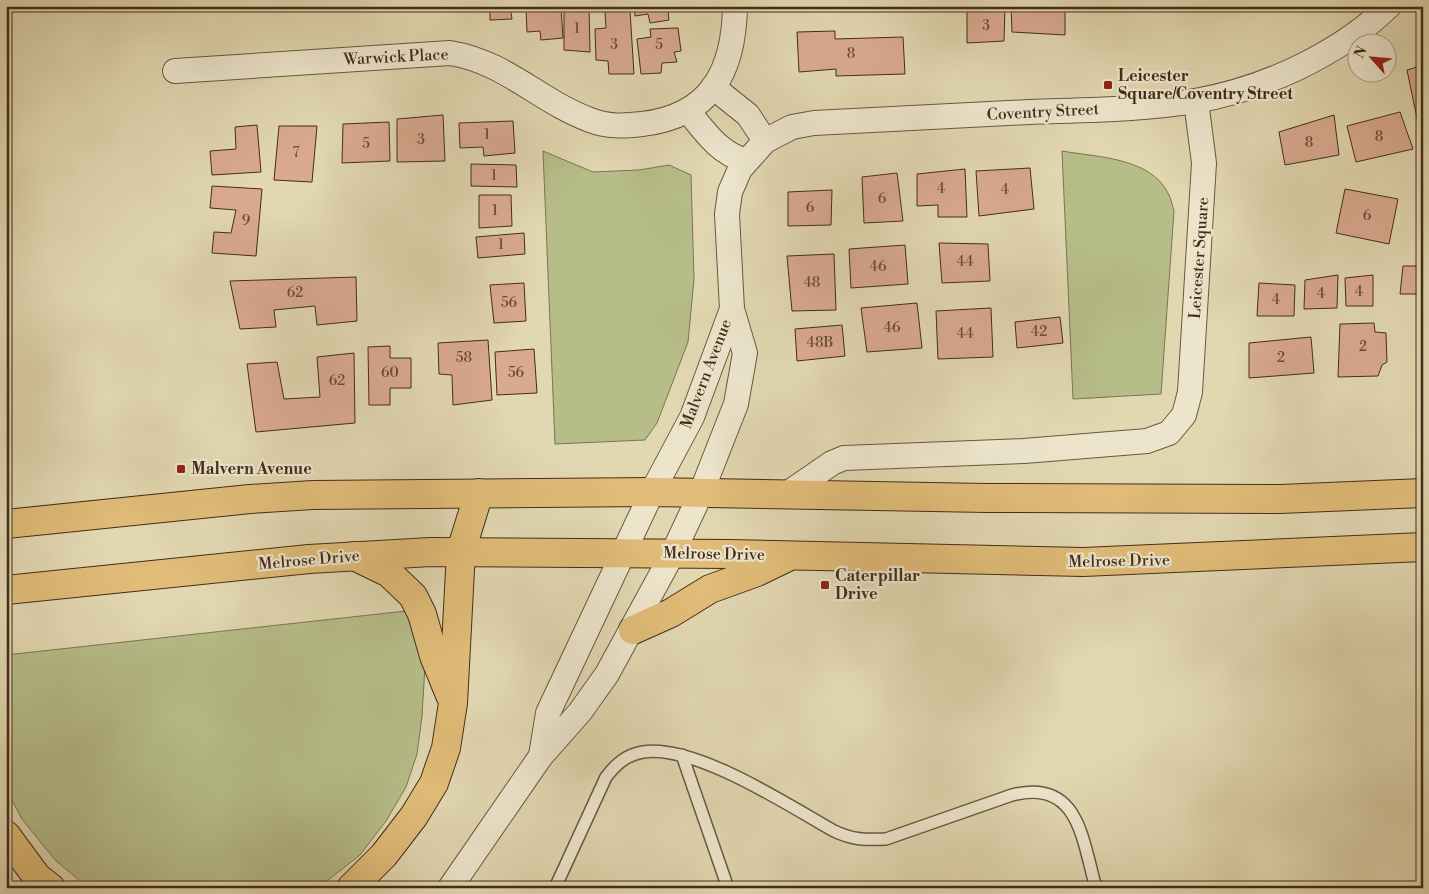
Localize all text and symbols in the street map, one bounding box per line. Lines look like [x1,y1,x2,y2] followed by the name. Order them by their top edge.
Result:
[982,17,990,35] house number: 3
[574,20,580,38] house number: 1
[1346,32,1396,82] north arrow
[610,36,618,54] house number: 3
[655,36,663,54] house number: 5
[342,44,449,70] street label: Warwick Place
[1351,44,1372,62] text: N
[847,45,855,63] house number: 8
[1118,66,1293,104] place label: Leicester Square/Coventry Street
[1102,79,1114,91] marker: Leicester Square/Coventry Street
[986,99,1100,125] street label: Coventry Street
[484,126,490,144] house number: 1
[1375,128,1383,146] house number: 8
[417,131,425,149] house number: 3
[1305,134,1313,152] house number: 8
[362,135,370,153] house number: 5
[292,144,300,162] house number: 7
[491,167,497,185] house number: 1
[937,180,945,198] house number: 4
[1001,181,1009,199] house number: 4
[878,190,887,208] house number: 6
[1185,196,1213,320] street label: Leicester Square
[806,199,815,217] house number: 6
[492,202,498,220] house number: 1
[1363,207,1372,225] house number: 6
[242,212,250,230] house number: 9
[498,236,504,254] house number: 1
[957,253,973,271] house number: 44
[870,258,887,276] house number: 46
[804,274,820,292] house number: 48
[1355,283,1363,301] house number: 4
[287,284,303,302] house number: 62
[1317,285,1325,303] house number: 4
[1272,291,1280,309] house number: 4
[501,294,518,312] house number: 56
[676,316,736,432] street label: Malvern Avenue
[884,319,901,337] house number: 46
[1031,323,1047,341] house number: 42
[957,325,973,343] house number: 44
[807,334,833,352] house number: 48B
[1359,338,1367,356] house number: 2
[456,349,472,367] house number: 58
[1277,349,1285,367] house number: 2
[381,364,399,382] house number: 60
[508,364,525,382] house number: 56
[329,372,345,390] house number: 62
[191,459,312,479] place label: Malvern Avenue
[175,463,187,475] marker: Malvern Avenue
[663,543,765,565] street label: Melrose Drive
[257,546,361,574] street label: Melrose Drive
[1068,550,1170,572] street label: Melrose Drive
[835,566,920,604] place label: Caterpillar Drive
[819,579,831,591] marker: Caterpillar Drive

